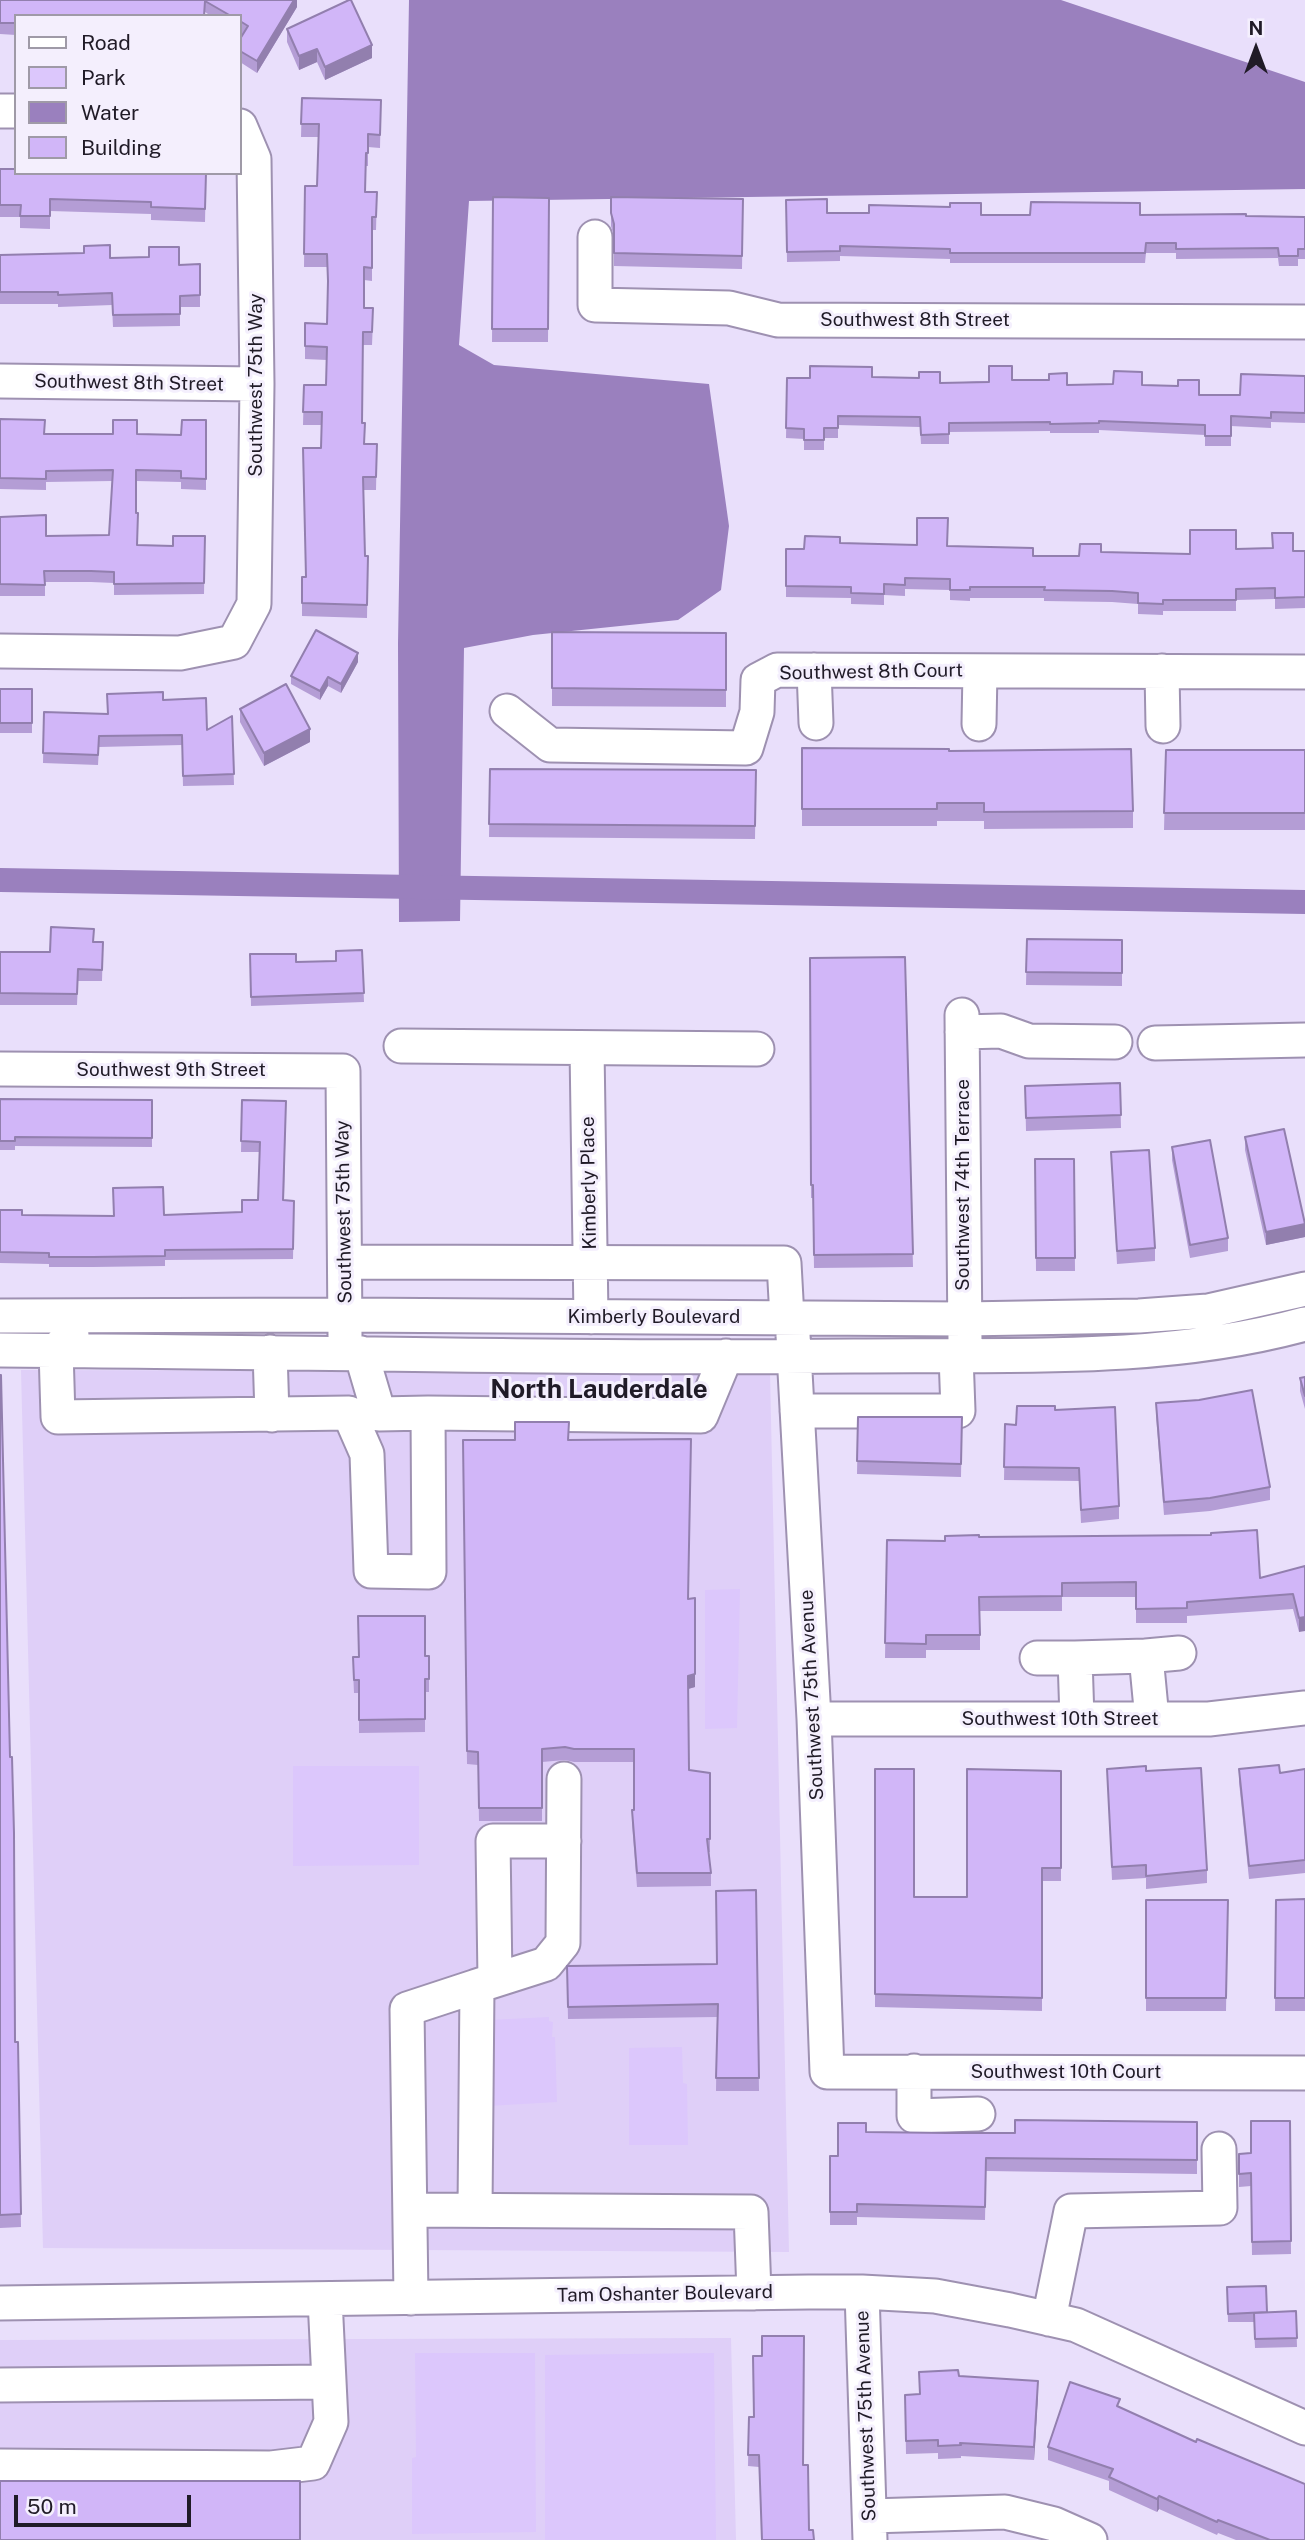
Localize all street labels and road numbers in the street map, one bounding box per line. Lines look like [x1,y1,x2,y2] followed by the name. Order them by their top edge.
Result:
[245,293,267,477] street label: Southwest 75th Way
[820,309,1010,331] street label: Southwest 8th Street
[34,370,224,396] street label: Southwest 8th Street
[779,659,963,685] street label: Southwest 8th Court
[76,1059,266,1081] street label: Southwest 9th Street
[952,1079,974,1291] street label: Southwest 74th Terrace
[576,1116,602,1250] street label: Kimberly Place
[331,1120,357,1304] street label: Southwest 75th Way
[568,1306,740,1328] street label: Kimberly Boulevard
[795,1589,829,1801] street label: Southwest 75th Avenue
[961,1708,1159,1730] street label: Southwest 10th Street
[970,2061,1162,2083] street label: Southwest 10th Court
[557,2281,773,2307] street label: Tam Oshanter Boulevard
[851,2310,881,2522] street label: Southwest 75th Avenue

